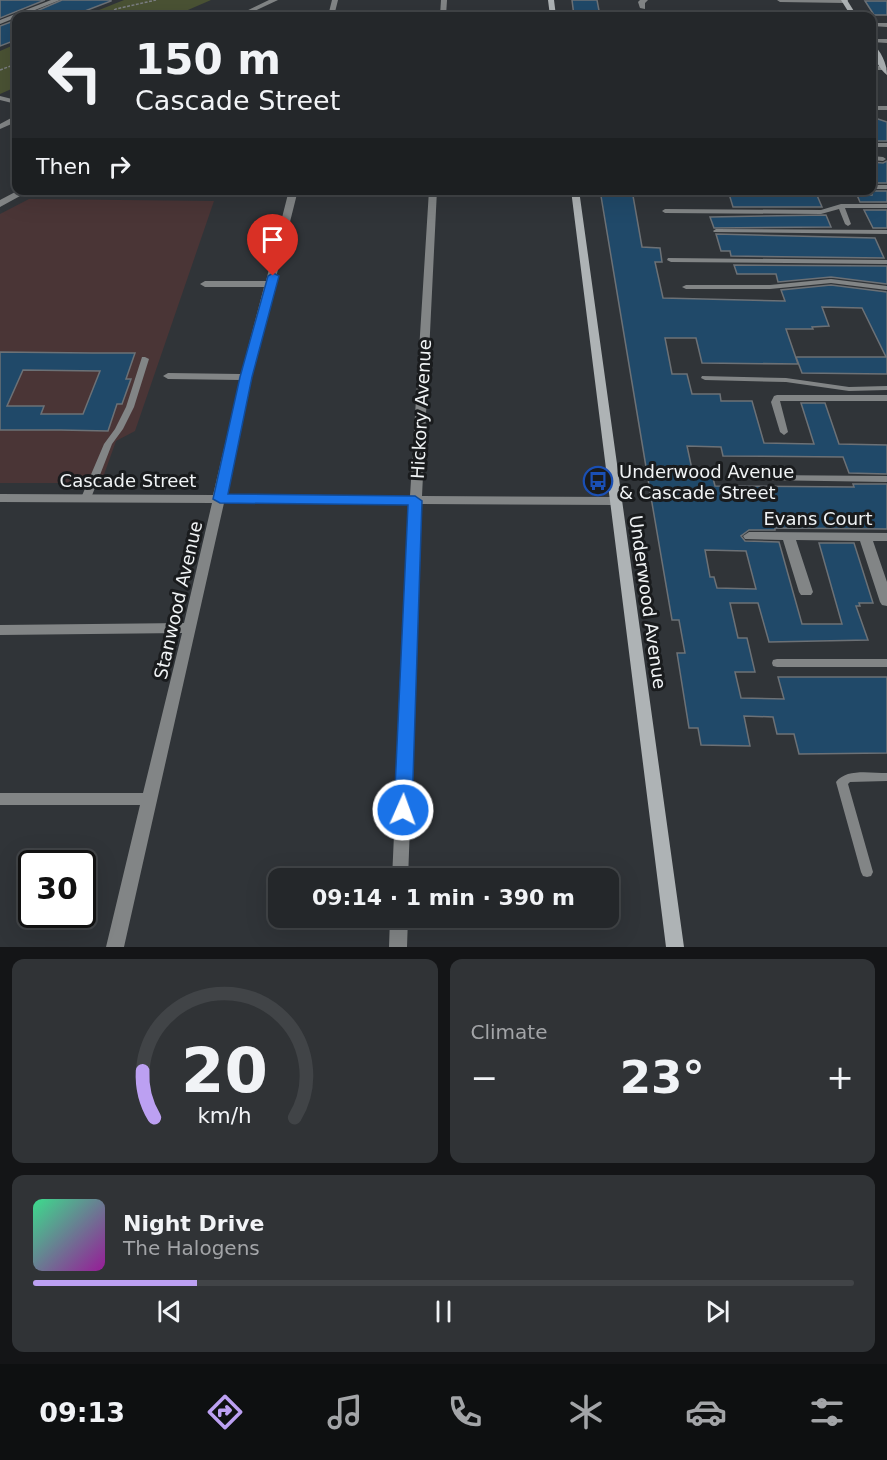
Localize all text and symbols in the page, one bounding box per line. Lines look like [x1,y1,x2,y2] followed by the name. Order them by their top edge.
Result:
[135,35,281,84] text: 150 m
[36,36,114,114] icon: left
[135,85,340,116] text: Cascade Street
[103,150,136,183] icon: right
[36,154,91,179] text: Then
[247,214,298,276] pin
[256,223,289,256] icon: arrive
[407,339,435,479] street label: Hickory Avenue
[619,461,794,503] place label: Underwood Avenue & Cascade Street
[582,465,614,497] bus stop icon: Underwood Avenue & Cascade Street
[60,470,196,491] street label: Cascade Street
[763,508,873,529] street label: Evans Court
[625,514,671,690] street label: Underwood Avenue
[150,519,206,681] street label: Stanwood Avenue
[371,778,435,842] position arrow
[18,850,96,928] speed limit sign: 30
[312,885,575,910] text: 09:14 · 1 min · 390 m
[471,1020,547,1044] text: Climate
[181,1034,268,1107] text: 20
[620,1051,705,1104] text: 23°
[471,1058,498,1097] text: −
[826,1058,854,1097] text: +
[198,1103,252,1128] text: km/h
[123,1211,264,1236] text: Night Drive
[123,1236,260,1260] text: The Halogens
[153,1295,186,1328] icon: previous
[427,1295,460,1328] icon: pause
[701,1295,734,1328] icon: next
[204,1391,246,1433] icon: directions
[324,1391,366,1433] icon: music
[444,1391,486,1433] icon: phone
[565,1391,607,1433] icon: climate
[685,1391,727,1433] icon: car
[806,1391,848,1433] icon: filters
[39,1397,125,1428] text: 09:13

